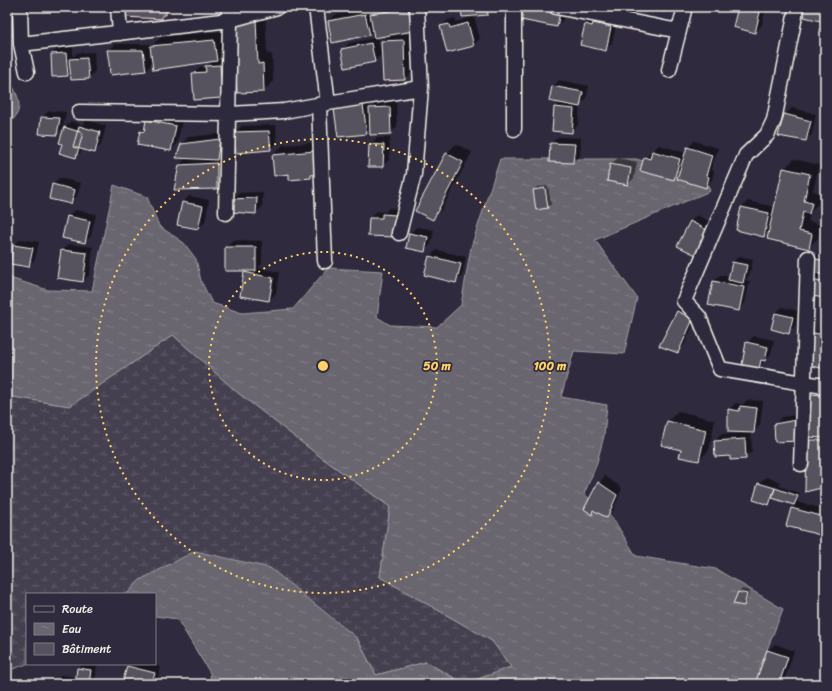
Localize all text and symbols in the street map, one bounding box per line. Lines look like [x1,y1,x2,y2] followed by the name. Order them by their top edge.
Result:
[423,355,451,377] text: 50 m
[534,355,567,377] text: 100 m
[316,359,330,373] centre of rings
[26,593,156,665] legend
[62,598,93,620] text: Route
[62,618,82,640] text: Eau
[62,638,111,660] text: Bâtiment

